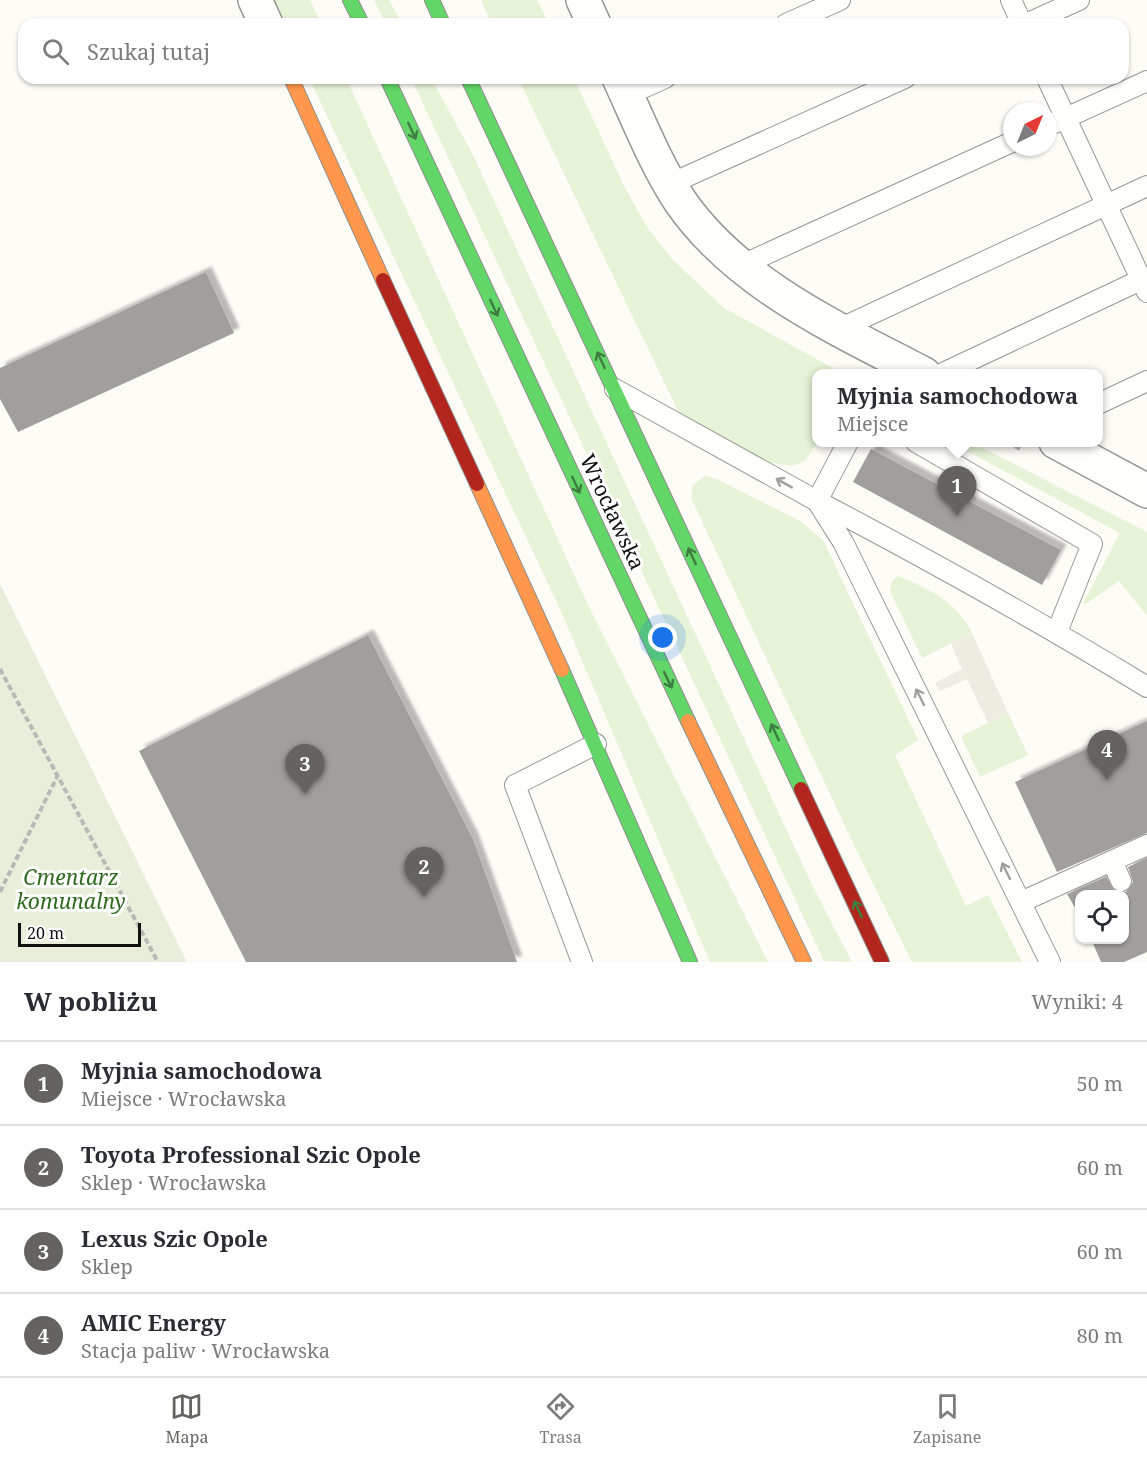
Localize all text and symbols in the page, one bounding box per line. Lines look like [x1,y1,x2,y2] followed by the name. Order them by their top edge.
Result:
[18,18,1129,84] search box
[39,35,72,68] icon: search
[87,36,210,66] text: Szukaj tutaj
[1003,102,1057,156] north arrow
[407,122,418,140] one-way arrow
[488,298,500,316] one-way arrow
[594,352,606,370] one-way arrow
[812,369,1103,447] popup
[837,380,1078,410] text: Myjnia samochodowa
[837,410,908,437] text: Miejsce
[574,449,652,574] street label: Wrocławska
[938,466,976,516] pin: 1
[570,475,582,493] one-way arrow
[776,477,793,489] one-way arrow
[685,547,697,565] one-way arrow
[648,623,677,652] your location
[663,671,675,689] one-way arrow
[913,688,925,706] one-way arrow
[768,724,780,742] one-way arrow
[1088,730,1126,780] pin: 4
[286,744,324,794] pin: 3
[404,848,444,897] pin: 2
[16,863,126,915] park label: Cmentarz komunalny
[1000,863,1011,881] one-way arrow
[1075,890,1129,944] map controls
[1075,890,1129,944] button: locate
[851,901,863,919] one-way arrow
[18,920,141,948] scale bar
[27,922,64,944] text: 20 m
[24,983,158,1019] text: W pobliżu
[1031,988,1123,1015] text: Wyniki: 4
[81,1055,322,1085] text: Myjnia samochodowa
[38,1070,49,1097] text: 1
[1077,1070,1123,1097] text: 50 m
[81,1085,287,1112] text: Miejsce · Wrocławska
[81,1139,421,1169] text: Toyota Professional Szic Opole
[38,1154,49,1181] text: 2
[1077,1154,1123,1181] text: 60 m
[81,1169,267,1196] text: Sklep · Wrocławska
[81,1223,268,1253] text: Lexus Szic Opole
[38,1238,49,1265] text: 3
[1077,1238,1123,1265] text: 60 m
[81,1253,133,1280] text: Sklep
[81,1307,226,1337] text: AMIC Energy
[38,1322,49,1349] text: 4
[1077,1322,1123,1349] text: 80 m
[81,1337,330,1364] text: Stacja paliw · Wrocławska
[166,1390,208,1448] tab: Mapa
[540,1390,582,1448] tab: Trasa
[913,1390,981,1448] tab: Zapisane

